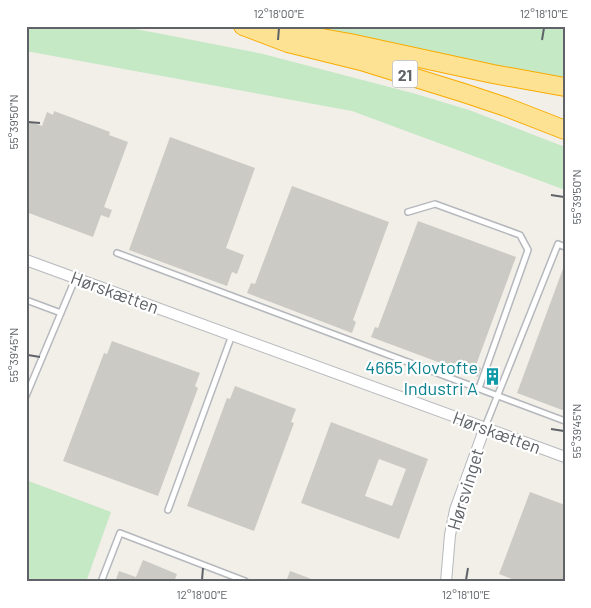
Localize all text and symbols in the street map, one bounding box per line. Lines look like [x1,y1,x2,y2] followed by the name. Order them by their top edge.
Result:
[253,6,305,20] text: 12°18'00"E
[520,6,568,20] text: 12°18'10"E
[392,61,418,88] road number: 21
[6,94,20,150] text: 55°39'50"N
[569,169,583,225] text: 55°39'50"N
[68,266,162,318] street label: Hørskætten
[6,328,20,382] text: 55°39'45"N
[365,356,478,399] place label: 4665 Klovtofte Industri A
[482,367,502,387] building icon: 4665 Klovtofte Industri A
[569,404,583,458] text: 55°39'45"N
[450,406,544,458] street label: Hørskætten
[442,445,488,533] street label: Hørsvinget
[176,587,228,601] text: 12°18'00"E
[442,587,490,601] text: 12°18'10"E

